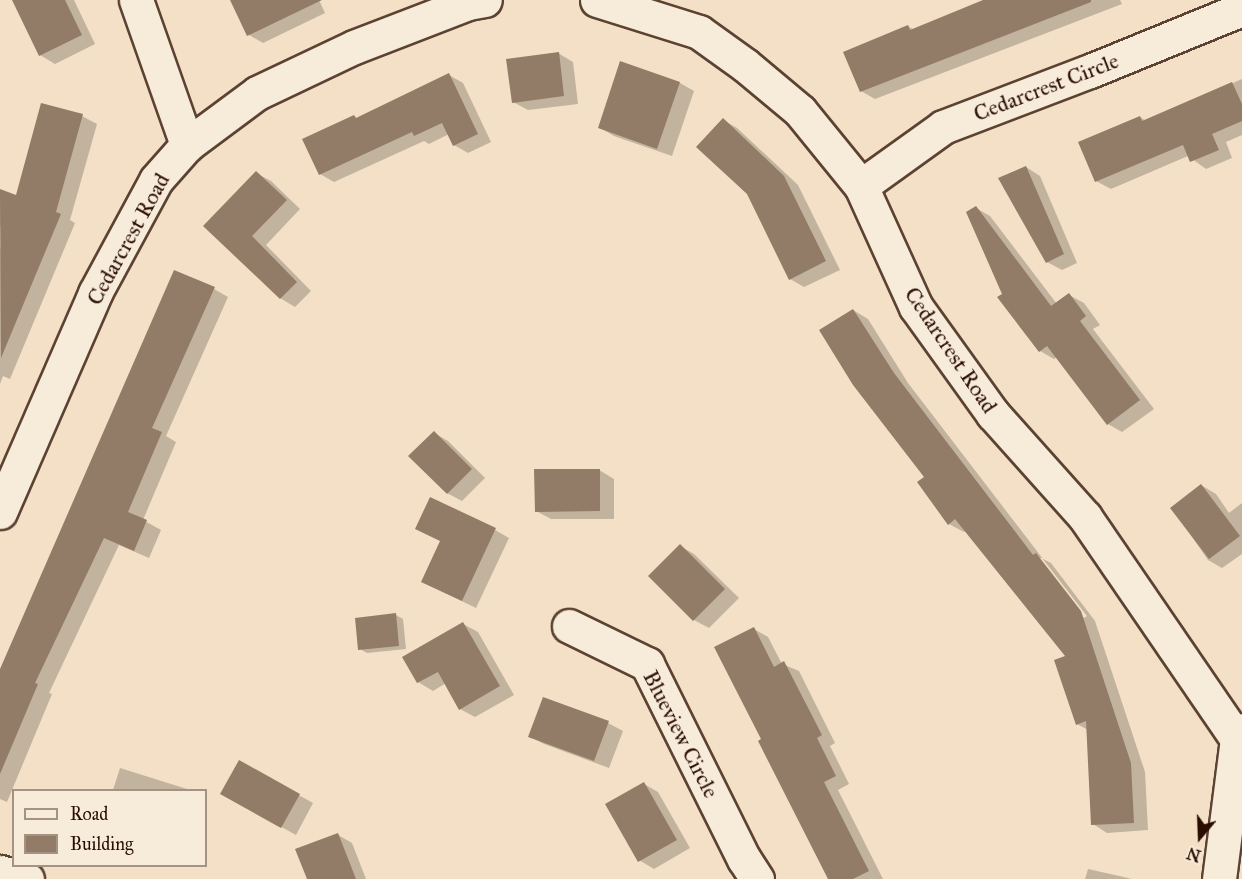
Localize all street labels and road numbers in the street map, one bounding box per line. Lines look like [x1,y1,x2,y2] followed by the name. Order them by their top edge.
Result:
[970,47,1122,127] street label: Cedarcrest Circle
[81,168,175,310] street label: Cedarcrest Road
[899,282,1003,418] street label: Cedarcrest Road
[638,666,724,802] street label: Blueview Circle

